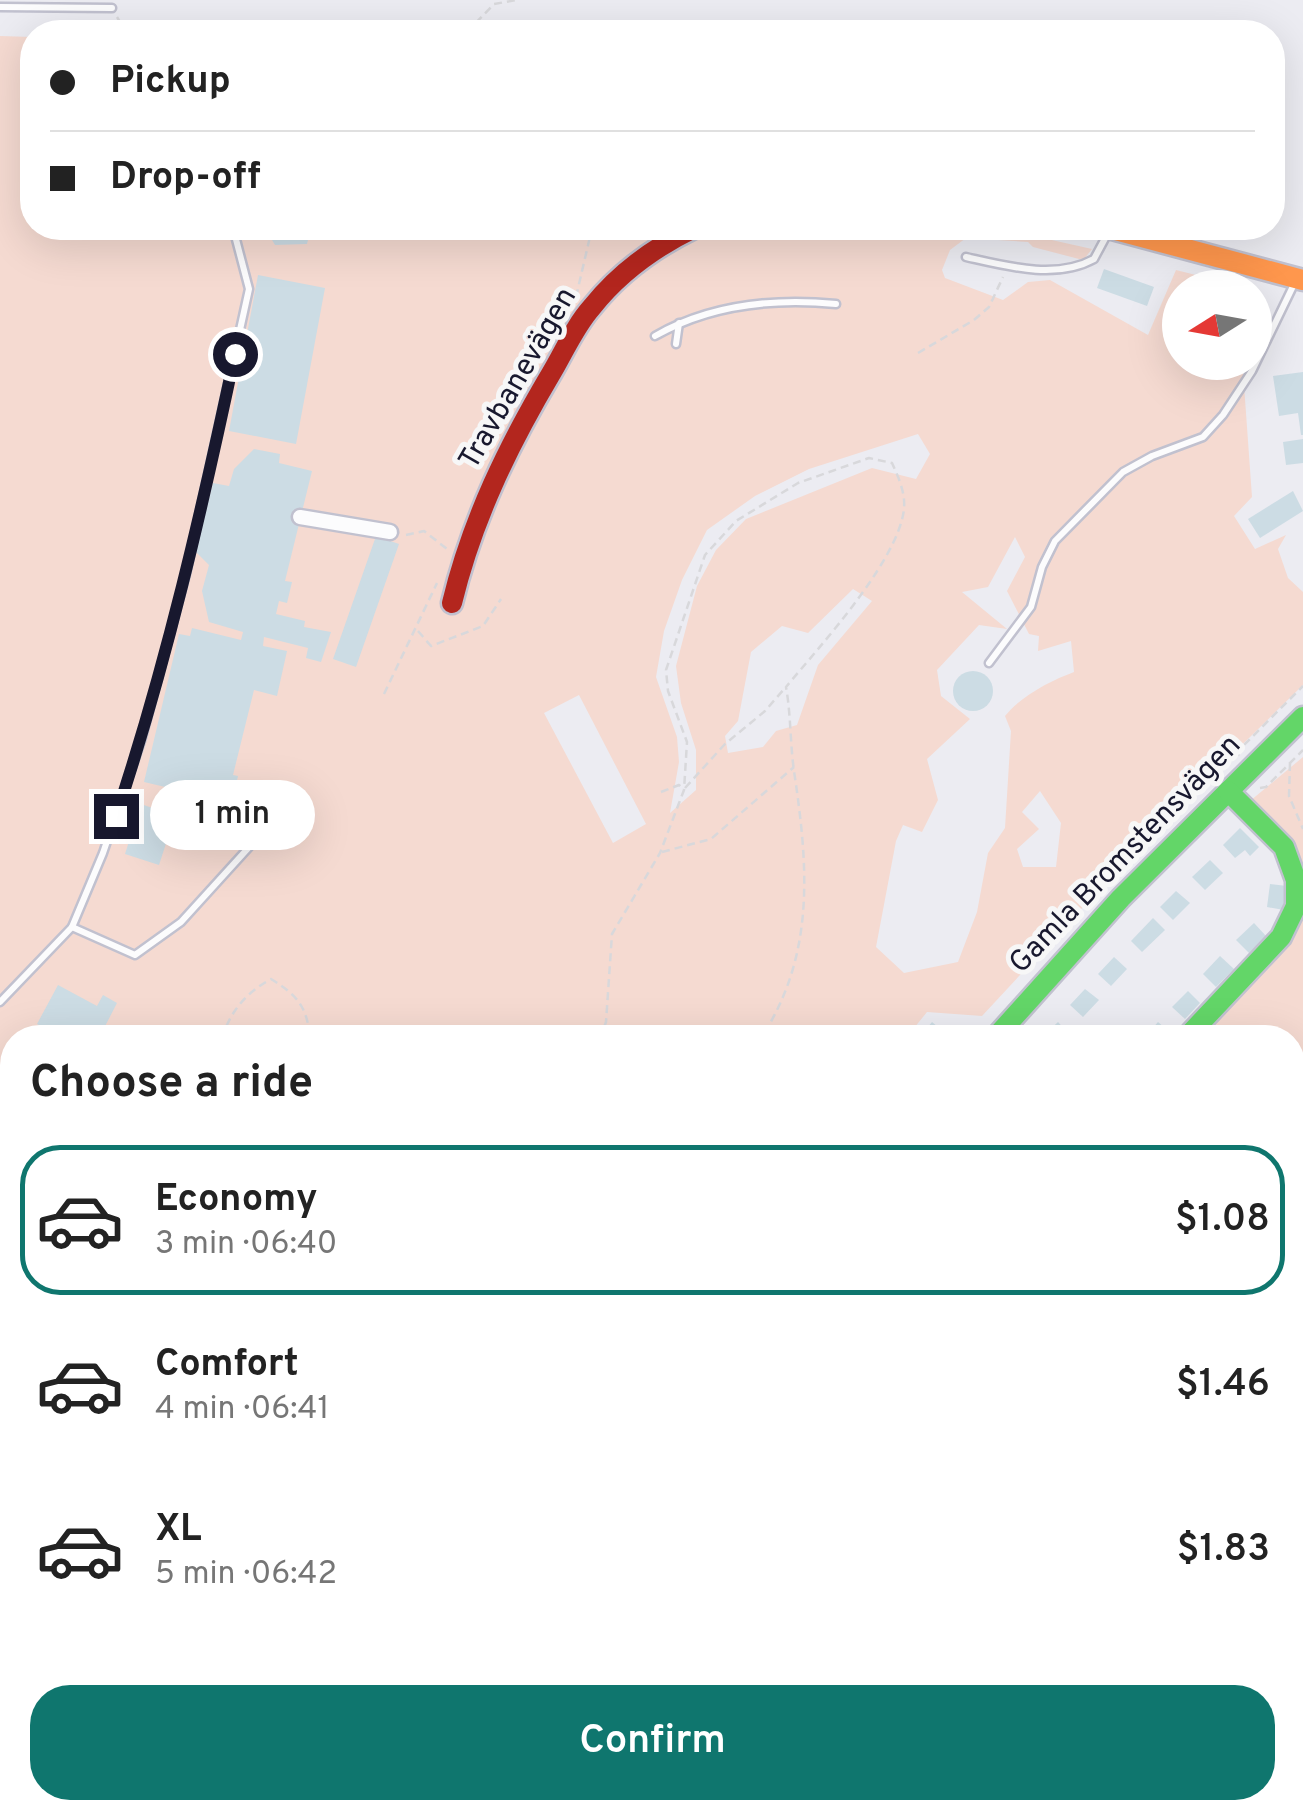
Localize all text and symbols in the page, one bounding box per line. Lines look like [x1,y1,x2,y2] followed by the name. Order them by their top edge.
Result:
[110,58,231,107] text: Pickup
[110,154,261,203] text: Drop-off
[1162,270,1272,380] north arrow
[1162,270,1272,380] map controls
[452,281,586,477] street label: Travbanevägen
[213,332,258,377] route start
[1002,728,1250,982] street label: Gamla Bromstensvägen
[151,781,316,851] callout: 1 min
[94,794,139,839] route end
[195,795,270,835] text: 1 min
[30,1056,313,1113] text: Choose a ride
[35,1175,125,1265] icon: car
[155,1176,317,1225] text: Economy
[1175,1196,1270,1245] text: $1.08
[155,1225,337,1265] text: 3 min · 06:40
[35,1340,125,1430] icon: car
[155,1341,299,1390] text: Comfort
[1176,1361,1270,1410] text: $1.46
[155,1390,329,1430] text: 4 min · 06:41
[35,1505,125,1595] icon: car
[155,1506,202,1555] text: XL
[1177,1526,1270,1575] text: $1.83
[155,1555,337,1595] text: 5 min · 06:42
[30,1685,1275,1800] button: Confirm

